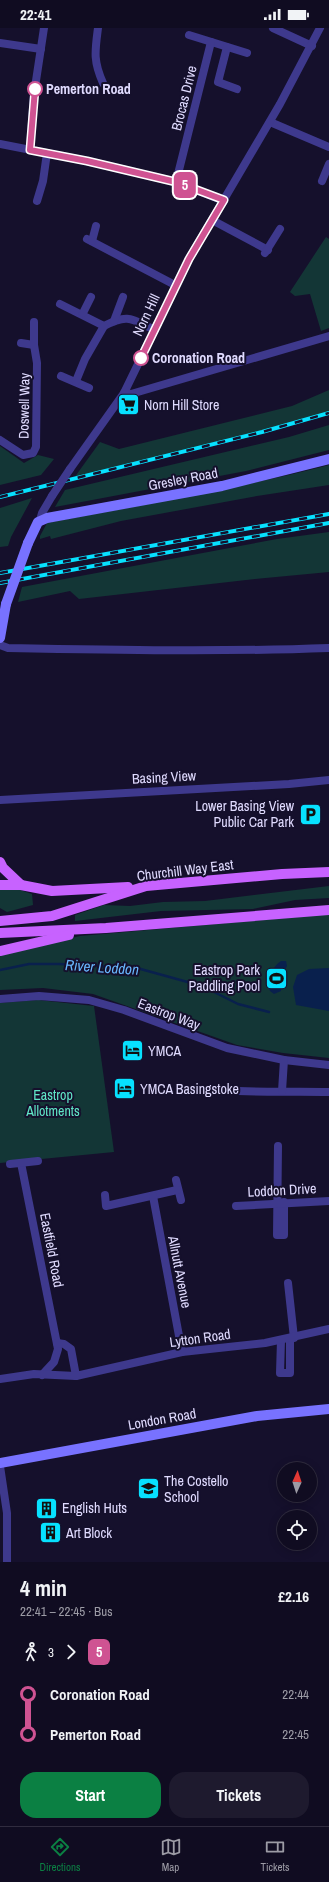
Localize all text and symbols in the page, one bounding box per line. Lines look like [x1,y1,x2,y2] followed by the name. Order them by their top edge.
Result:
[20,4,51,25] text: 22:41
[167,64,201,132] street label: Brocas Drive
[46,80,131,98] place label: Pemerton Road
[27,81,43,97] marker: Pemerton Road
[172,172,198,198] line badge: 5
[182,176,188,194] text: 5
[128,291,164,339] street label: Norn Hill
[152,349,245,367] place label: Coronation Road
[133,350,149,366] marker: Coronation Road
[14,373,34,439] street label: Doswell Way
[116,392,142,418] supermarket icon: Norn Hill Store
[144,396,219,414] place label: Norn Hill Store
[147,463,219,495] street label: Gresley Road
[131,766,197,788] street label: Basing View
[195,797,295,831] place label: Lower Basing View Public Car Park
[297,801,323,827] parking icon: Lower Basing View Public Car Park
[136,855,234,885] street label: Churchill Way East
[64,954,140,980] water label: River Loddon
[189,961,260,995] place label: Eastrop Park Paddling Pool
[263,965,289,991] sports icon: Eastrop Park Paddling Pool
[135,994,203,1034] street label: Eastrop Way
[119,1038,145,1064] hotel icon: YMCA
[148,1042,182,1060] place label: YMCA
[112,1076,138,1102] hotel icon: YMCA Basingstoke
[140,1080,239,1098] place label: YMCA Basingstoke
[25,1086,80,1120] park label: Eastrop Allotments
[247,1179,317,1201] street label: Loddon Drive
[36,1211,68,1289] street label: Eastfield Road
[164,1233,196,1310] street label: Allnutt Avenue
[168,1325,232,1351] street label: Lytton Road
[126,1404,198,1434] street label: London Road
[277,1462,317,1502] north arrow
[277,1462,317,1550] map controls
[164,1472,228,1506] place label: The Costello School
[136,1476,162,1502] school or university icon: The Costello School
[34,1495,60,1521] building icon: English Huts
[62,1499,127,1517] place label: English Huts
[277,1510,317,1550] button: locate
[37,1520,63,1546] building icon: Art Block
[65,1524,112,1542] place label: Art Block
[20,1573,67,1603] text: 4 min
[278,1586,309,1607] text: £2.16
[20,1603,112,1620] text: 22:41 – 22:45 · Bus
[20,1641,42,1663] icon: walk
[60,1641,82,1663] icon: forward
[96,1643,102,1661] text: 5
[48,1644,54,1661] text: 3
[50,1684,150,1705] text: Coronation Road
[282,1686,309,1703] text: 22:44
[50,1724,141,1745] text: Pemerton Road
[282,1726,309,1743] text: 22:45
[20,1772,161,1818] button: Start
[169,1772,309,1818] button: Tickets
[40,1836,81,1874] tab: Directions
[160,1836,182,1874] tab: Map
[261,1836,289,1874] tab: Tickets

